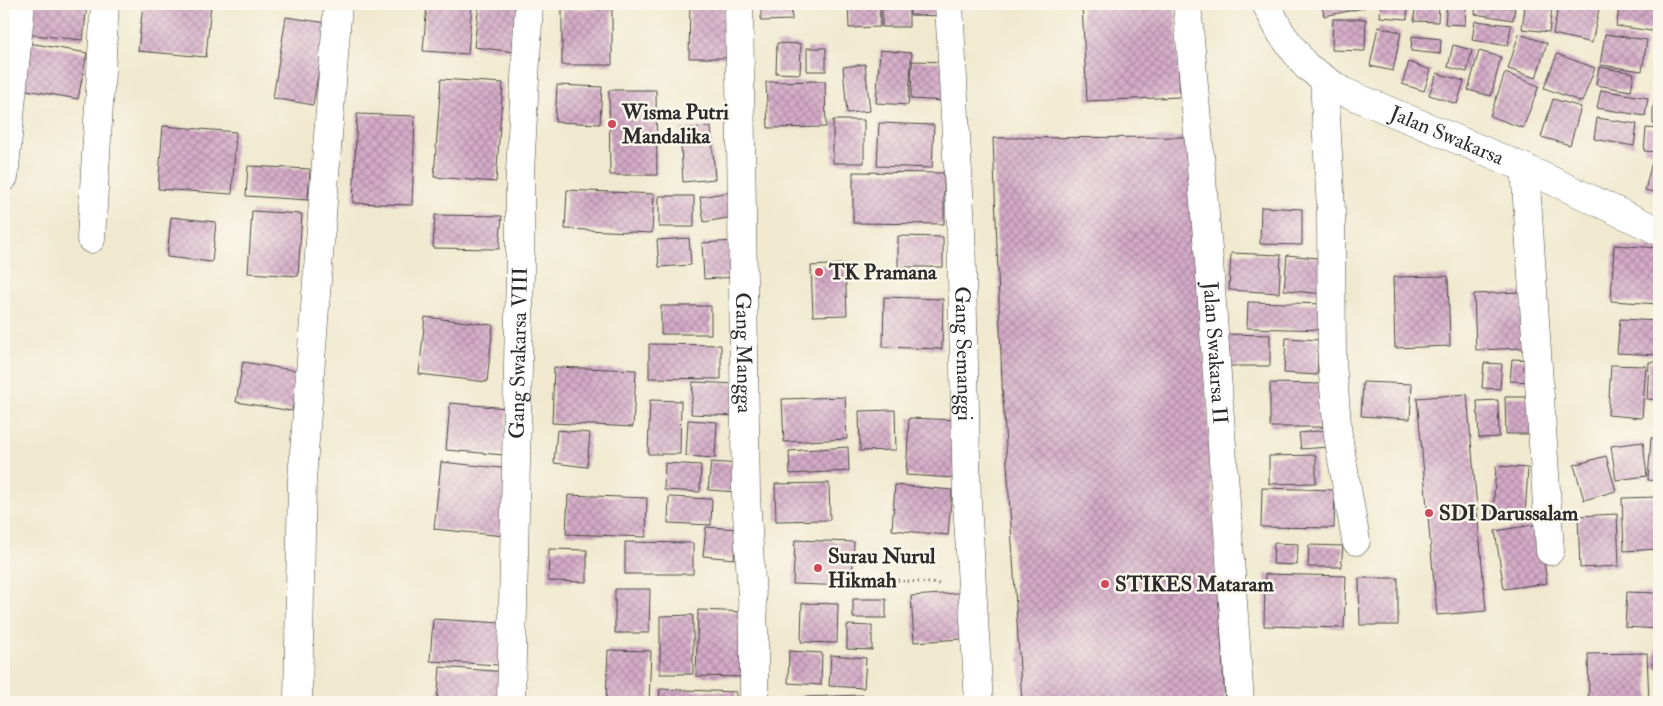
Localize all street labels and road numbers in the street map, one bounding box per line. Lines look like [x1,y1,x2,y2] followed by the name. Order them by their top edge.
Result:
[1385,99,1508,172] street label: Jalan Swakarsa
[503,267,534,439] street label: Gang Swakarsa VIII
[1196,280,1233,425] street label: Jalan Swakarsa II
[948,286,978,422] street label: Gang Semanggi
[729,292,758,414] street label: Gang Mangga

